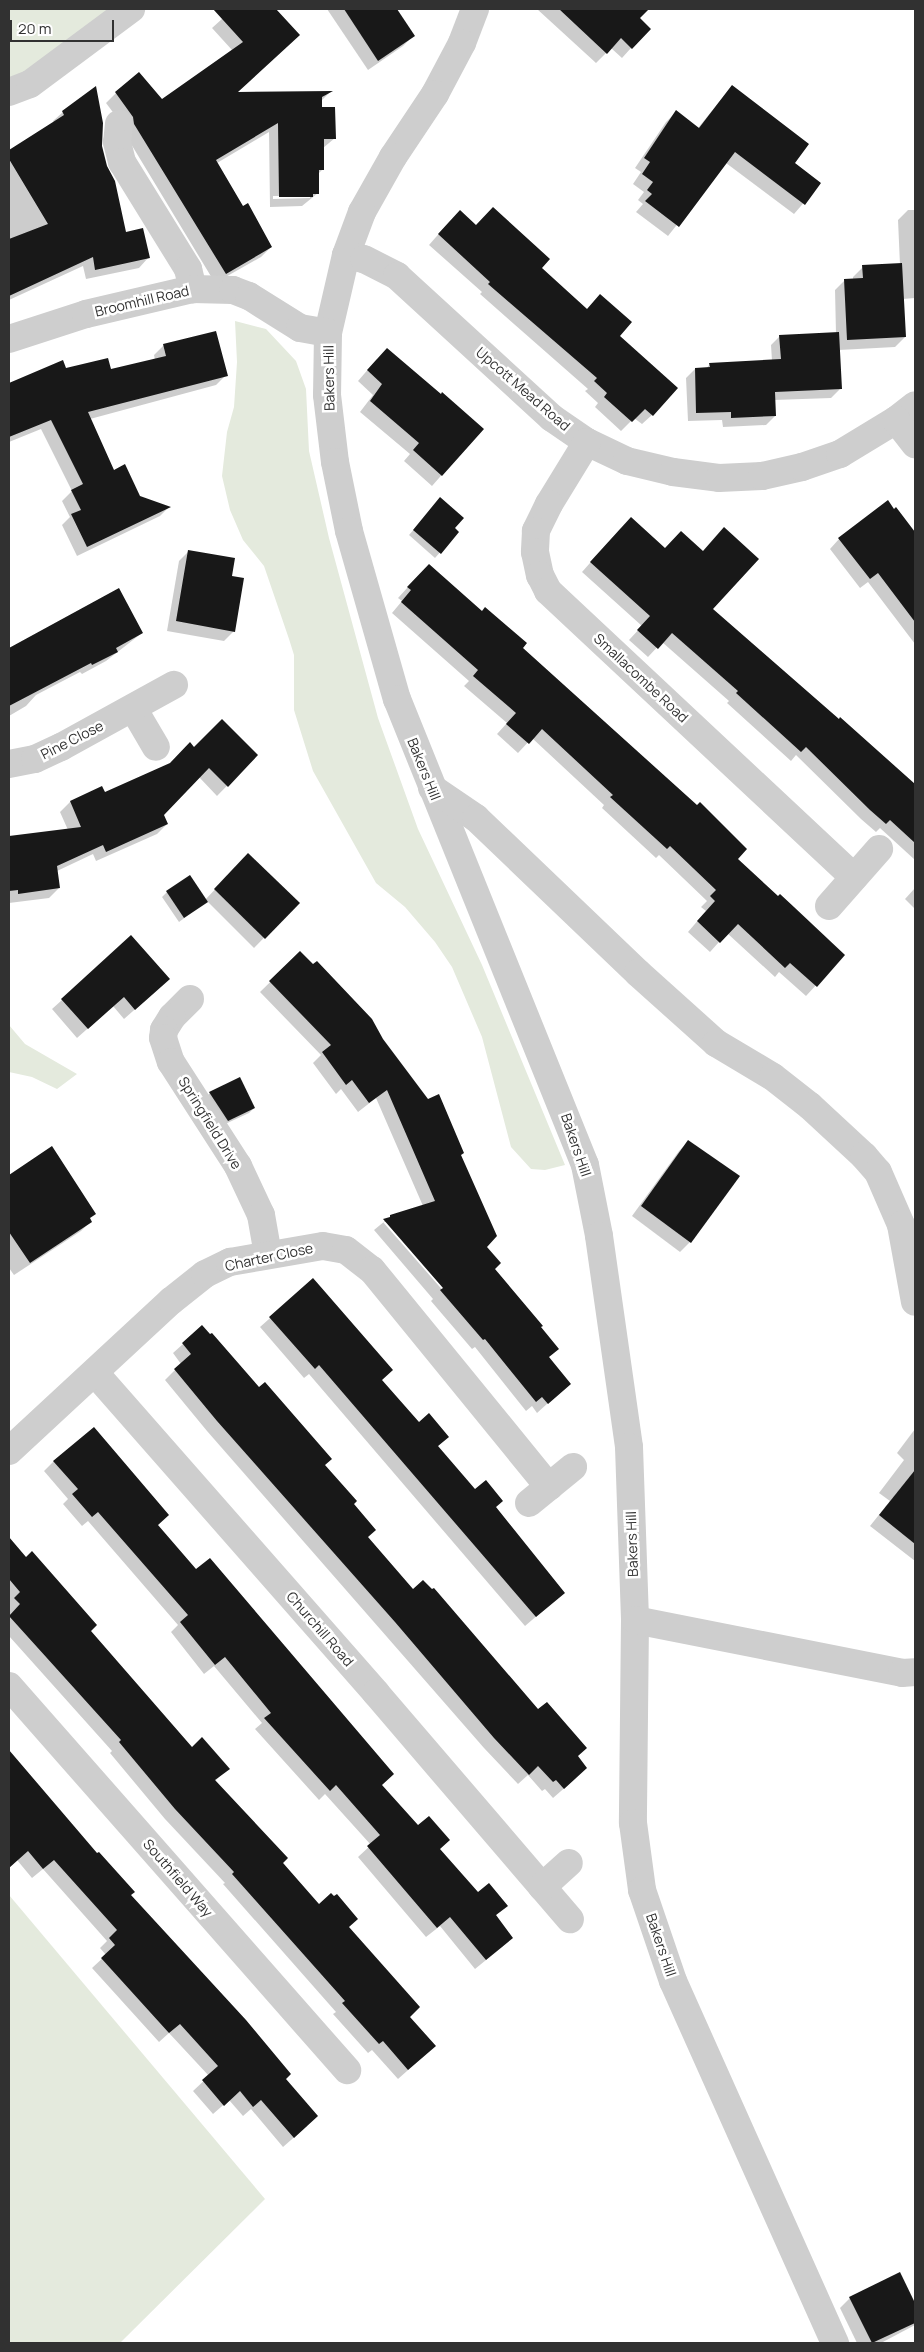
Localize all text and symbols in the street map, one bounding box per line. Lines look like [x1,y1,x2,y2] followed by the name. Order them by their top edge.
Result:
[12,10,116,42] scale bar
[18,18,51,39] text: 20 m
[93,282,191,320] street label: Broomhill Road
[473,344,573,434] street label: Upcott Mead Road
[320,345,338,411] street label: Bakers Hill
[590,630,692,726] street label: Smallacombe Road
[38,717,106,763] street label: Pine Close
[404,735,444,803] street label: Bakers Hill
[175,1074,245,1172] street label: Springfield Drive
[557,1111,595,1179] street label: Bakers Hill
[223,1239,315,1275] street label: Charter Close
[622,1511,642,1577] street label: Bakers Hill
[283,1588,357,1670] street label: Churchill Road
[140,1836,216,1920] street label: Southfield Way
[642,1911,680,1979] street label: Bakers Hill

